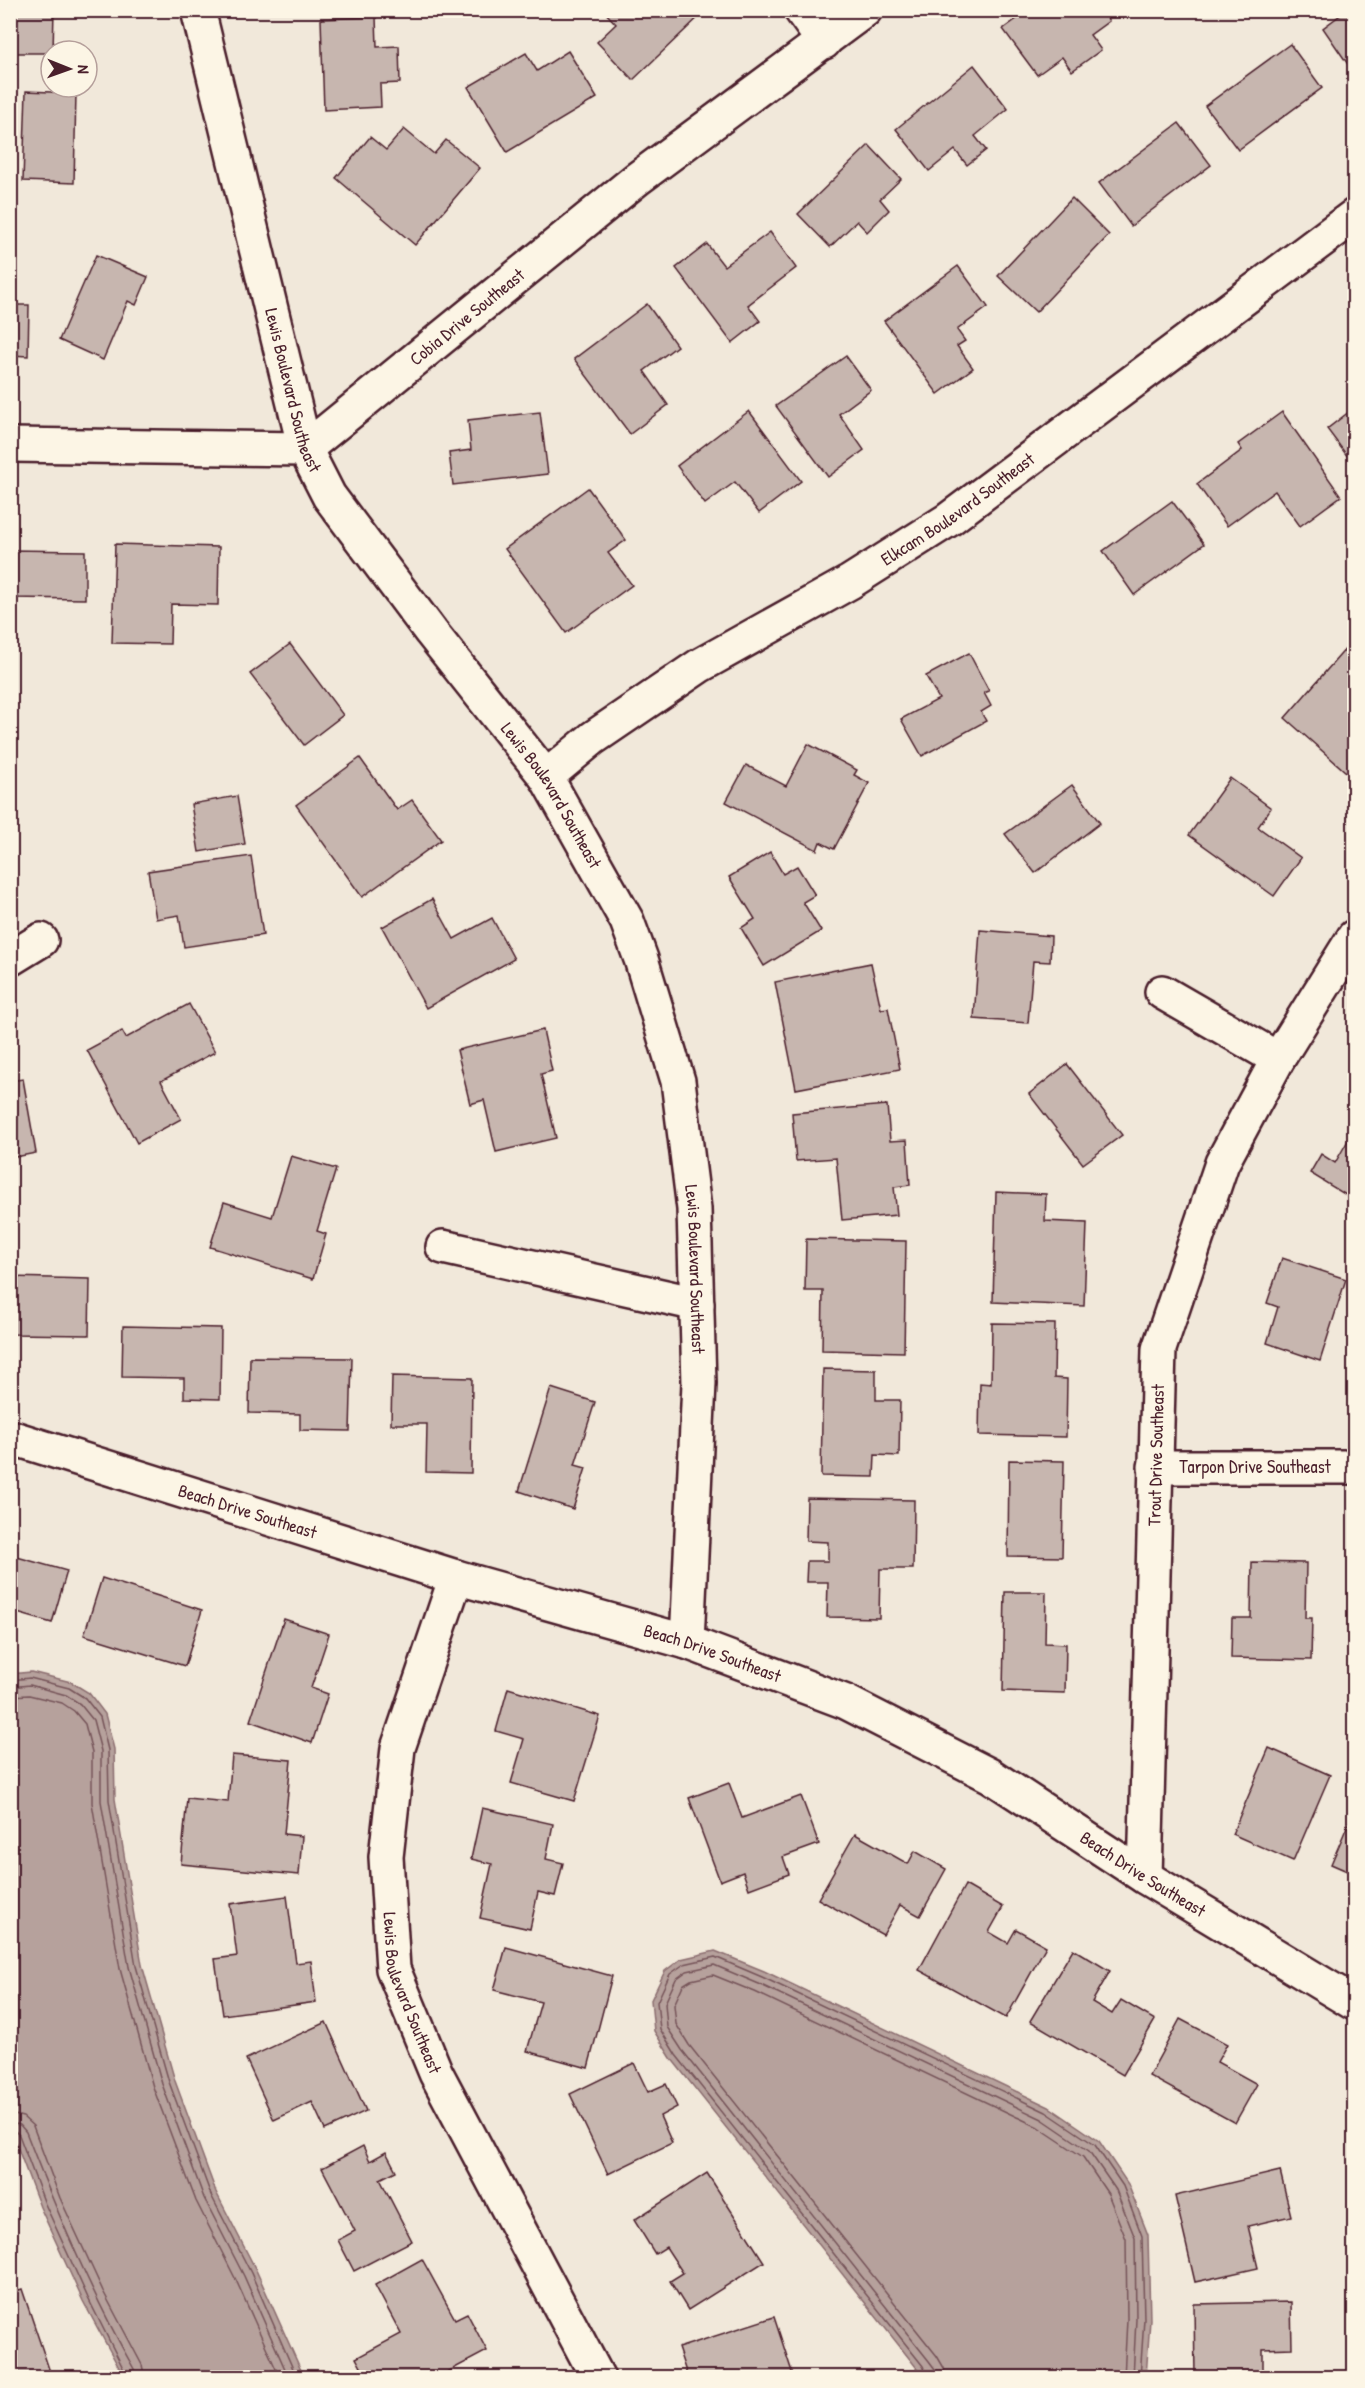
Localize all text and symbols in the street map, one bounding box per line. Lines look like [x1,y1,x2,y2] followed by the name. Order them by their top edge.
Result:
[39,39,99,99] north arrow
[73,65,95,74] text: N
[404,262,530,371] street label: Cobia Drive Southeast
[259,306,328,477] street label: Lewis Boulevard Southeast
[876,446,1040,571] street label: Elkcam Boulevard Southeast
[495,717,608,873] street label: Lewis Boulevard Southeast
[679,1183,711,1355] street label: Lewis Boulevard Southeast
[1141,1383,1170,1527] street label: Trout Drive Southeast
[1179,1454,1332,1479] street label: Tarpon Drive Southeast
[175,1478,321,1545] street label: Beach Drive Southeast
[641,1617,785,1689] street label: Beach Drive Southeast
[1075,1825,1211,1923] street label: Beach Drive Southeast
[377,1911,448,2078] street label: Lewis Boulevard Southeast

